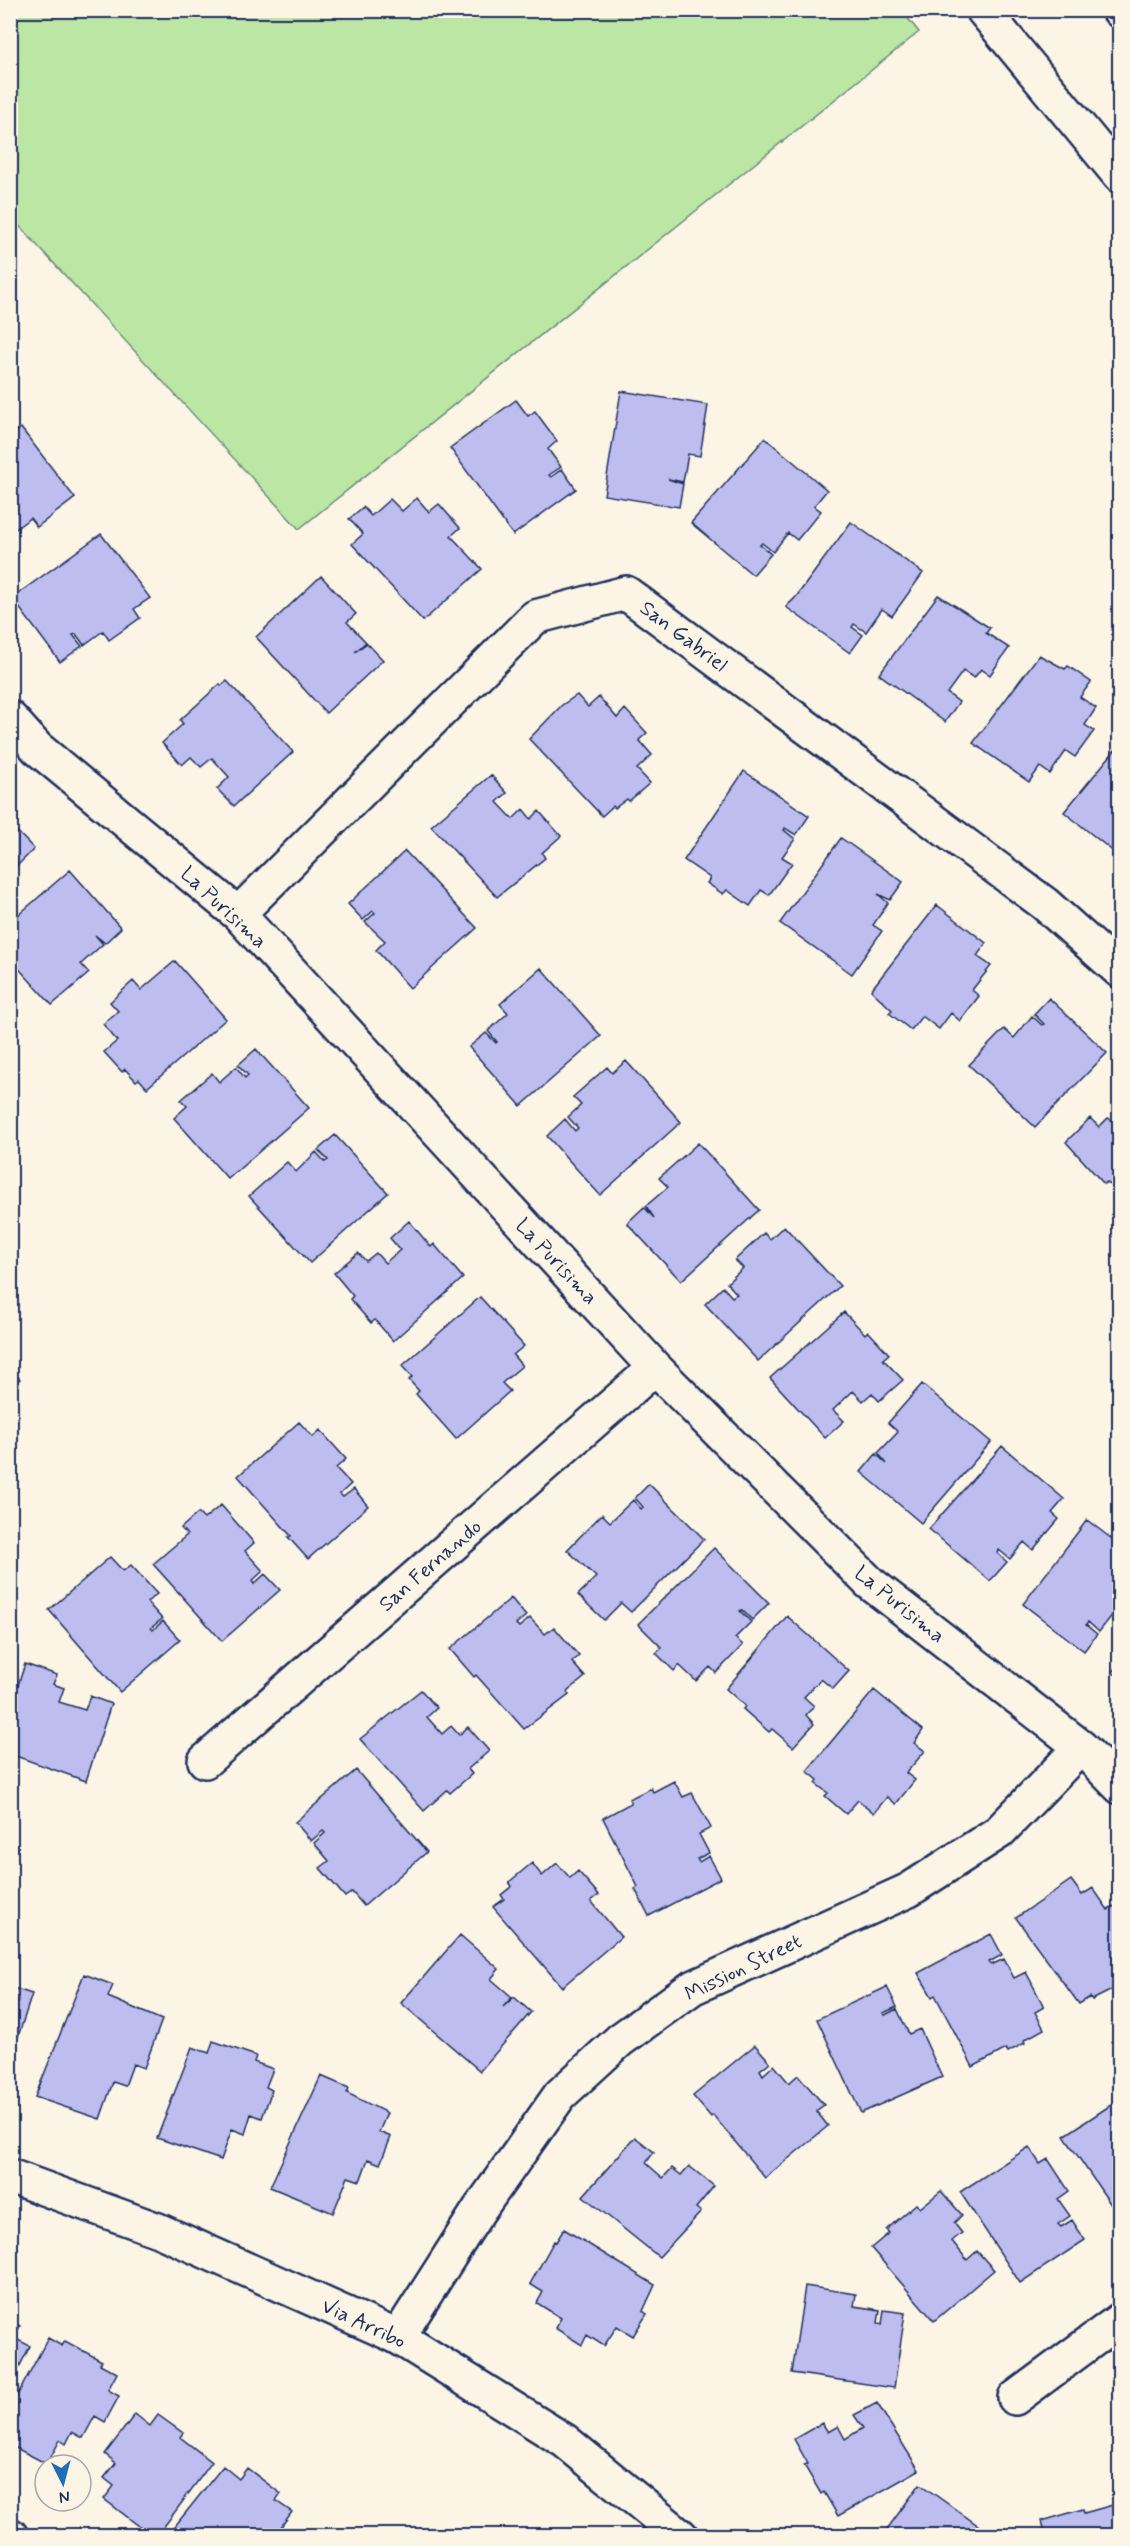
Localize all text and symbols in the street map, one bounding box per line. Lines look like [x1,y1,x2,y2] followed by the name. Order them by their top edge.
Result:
[634,595,733,679] street label: San Gabriel
[174,860,273,955] street label: La Purisima
[509,1212,604,1311] street label: La Purisima
[373,1513,488,1618] street label: San Fernando
[848,1560,951,1650] street label: La Purisima
[680,1927,807,2008] street label: Mission Street
[317,2292,410,2356] street label: Via Arribo
[33,2453,93,2513] north arrow
[58,2485,71,2507] text: N

